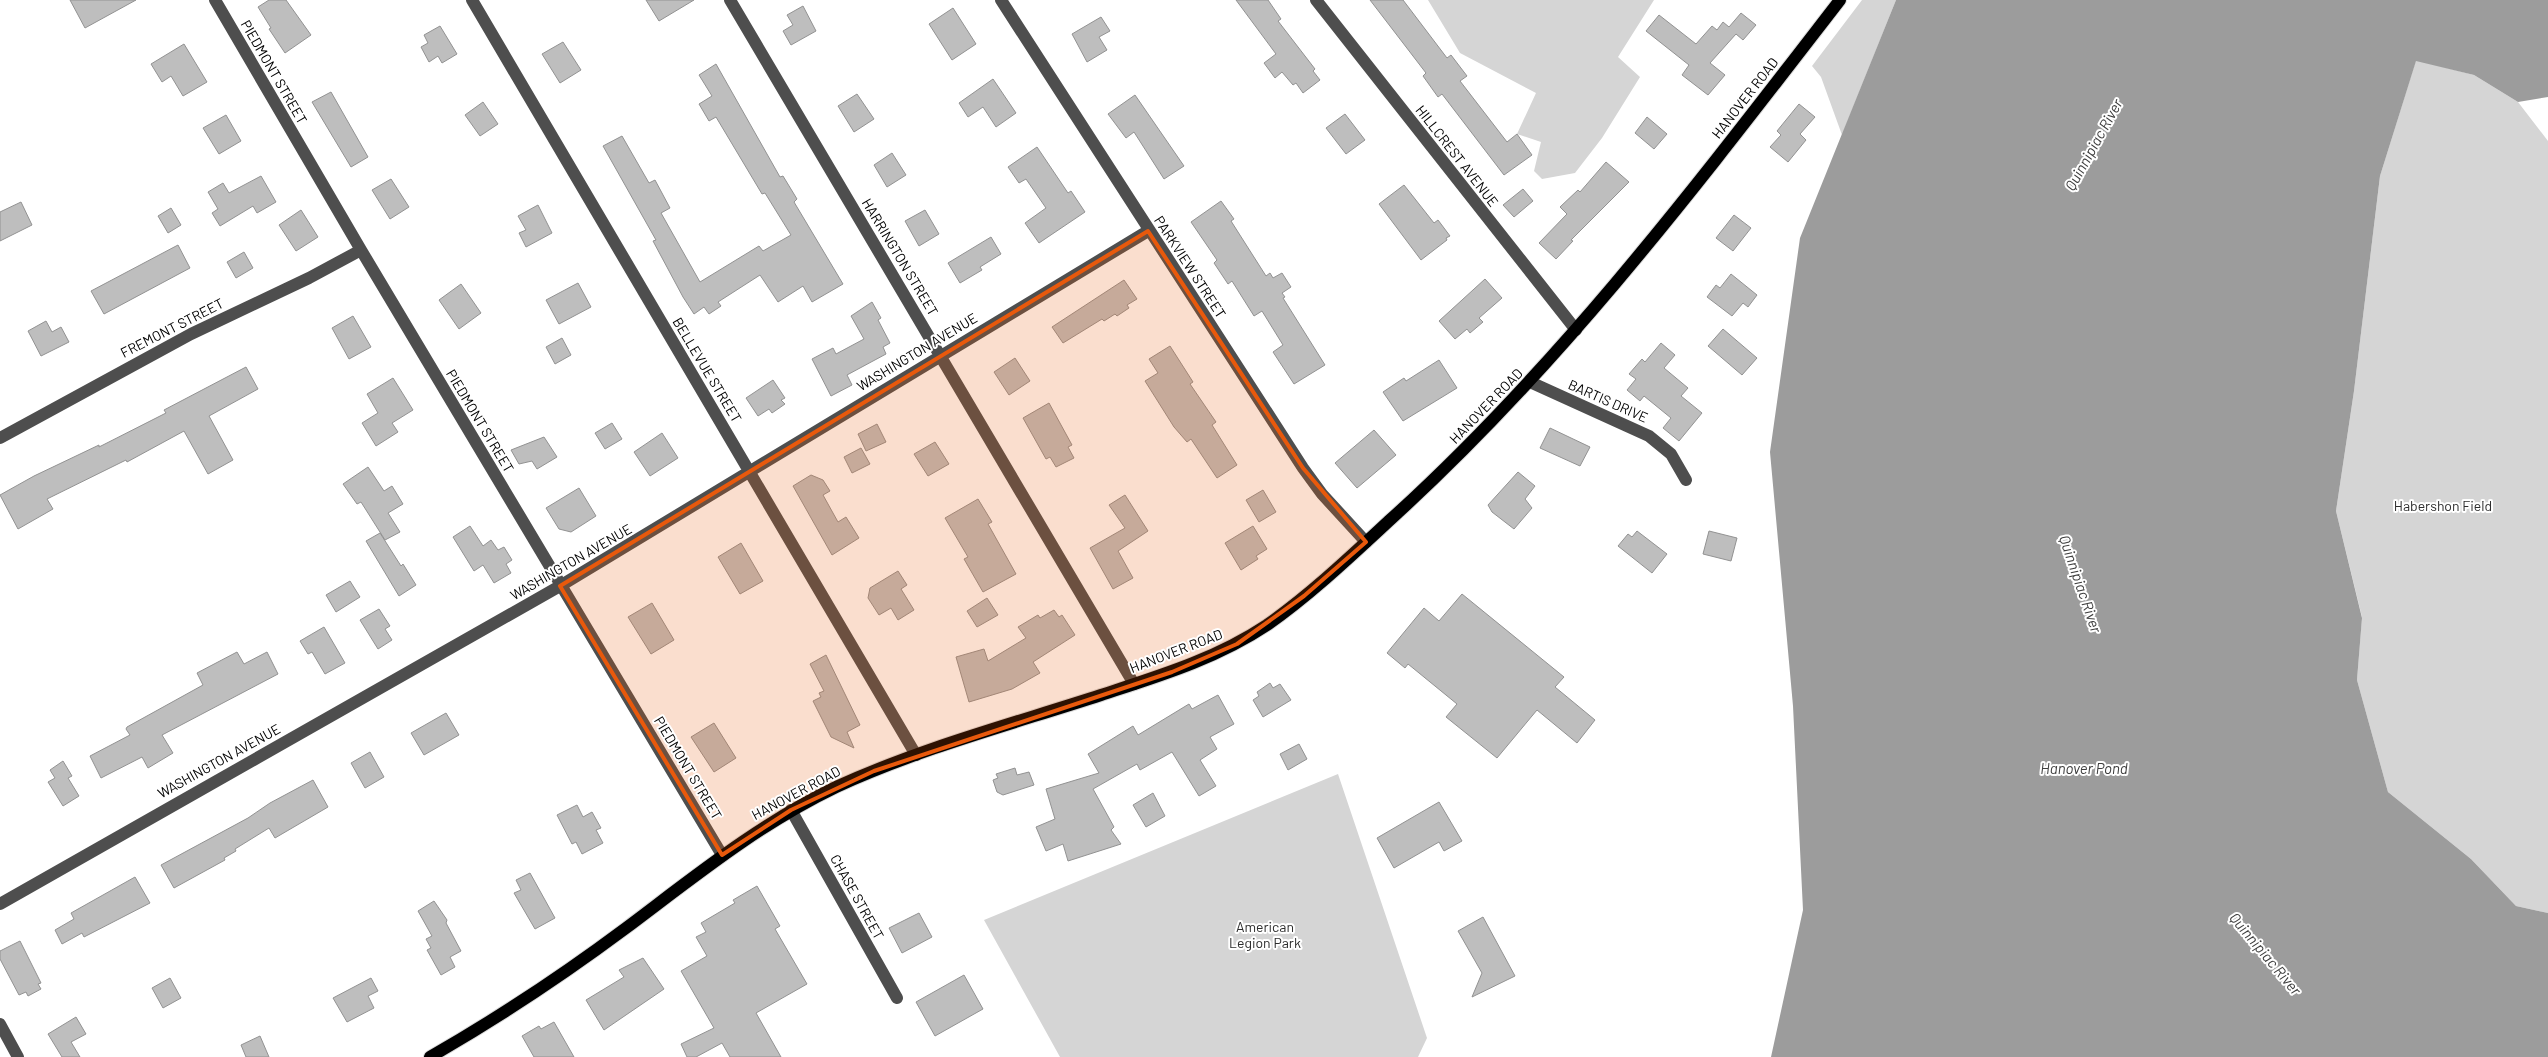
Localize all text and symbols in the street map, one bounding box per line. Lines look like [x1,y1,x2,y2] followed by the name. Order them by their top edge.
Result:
[238,17,311,127] street label: PIEDMONT STREET
[1708,54,1782,142] street label: HANOVER ROAD
[2061,95,2126,193] water label: Quinnipiac River
[1412,102,1502,210] street label: HILLCREST AVENUE
[859,195,942,319] street label: HARRINGTON STREET
[1151,212,1230,321] street label: PARKVIEW STREET
[117,294,226,361] street label: FREMONT STREET
[853,309,980,394] street label: WASHINGTON AVENUE
[669,314,746,425] street label: BELLEVUE STREET
[1445,364,1526,447] street label: HANOVER ROAD
[443,366,518,475] street label: PIEDMONT STREET
[1566,375,1651,426] street label: BARTIS DRIVE
[2394,497,2492,514] park label: Habershon Field
[507,520,635,603] street label: WASHINGTON AVENUE
[2056,533,2106,635] water label: Quinnipiac River
[1127,625,1225,676] street label: HANOVER ROAD
[651,713,726,822] street label: PIEDMONT STREET
[155,720,283,801] street label: WASHINGTON AVENUE
[2040,759,2128,777] water label: Hanover Pond
[748,762,843,823] street label: HANOVER ROAD
[827,851,888,942] street label: CHASE STREET
[2226,909,2306,999] water label: Quinnipiac River
[1229,918,1301,951] park label: American Legion Park

